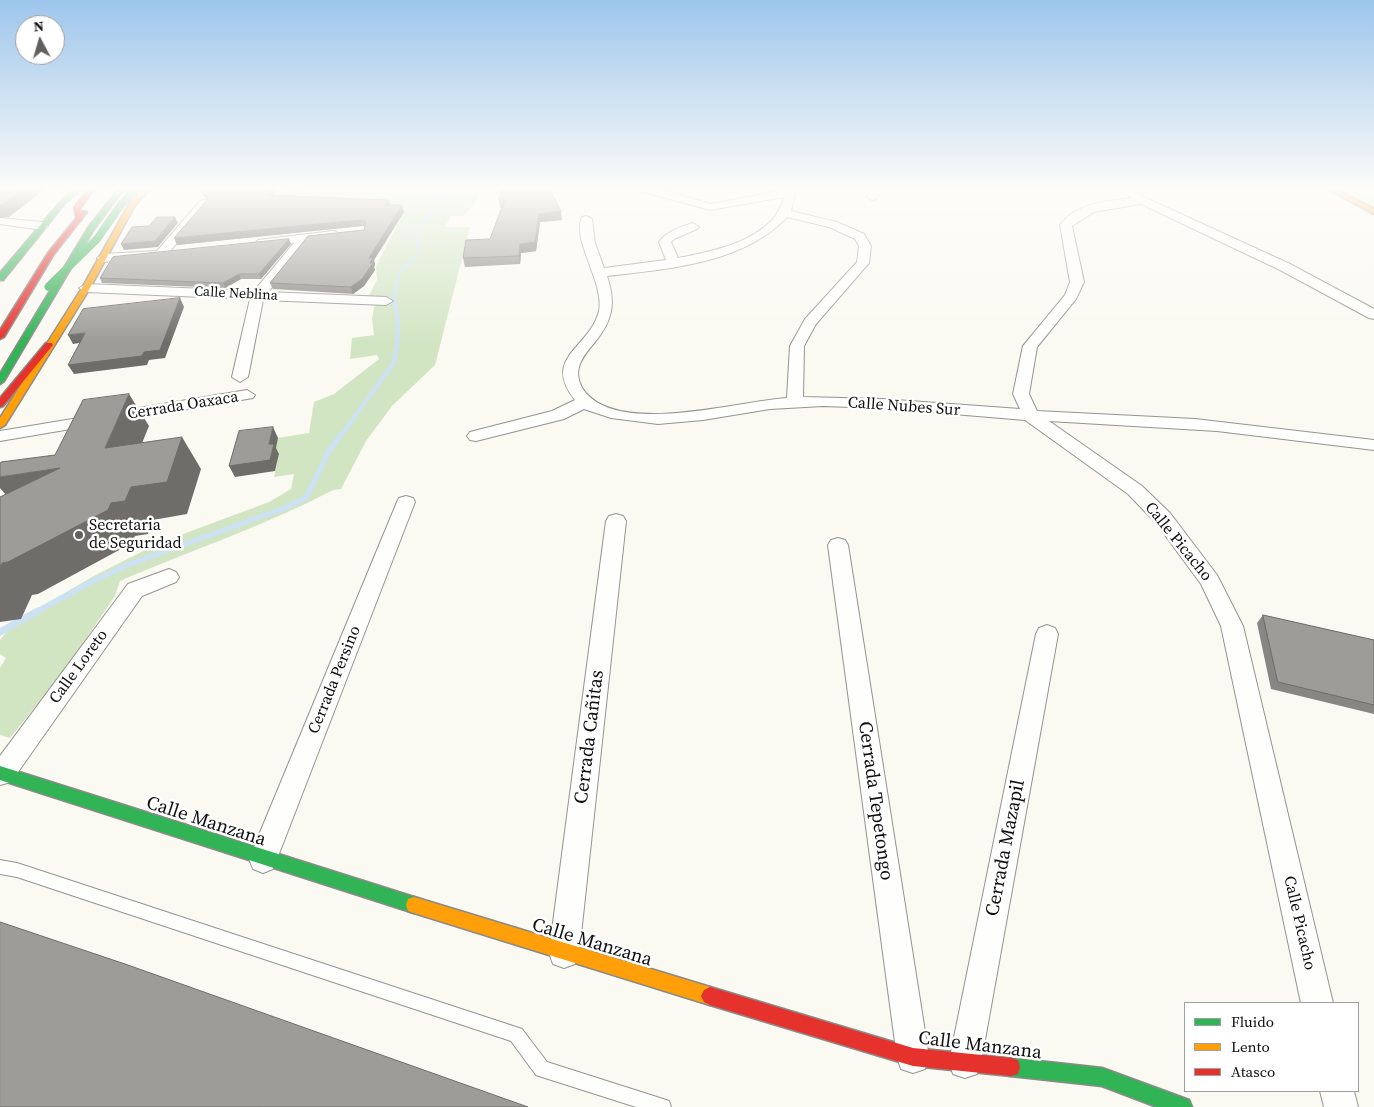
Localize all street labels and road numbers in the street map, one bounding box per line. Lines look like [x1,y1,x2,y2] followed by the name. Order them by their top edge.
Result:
[194,283,278,305] street label: Calle Neblina
[126,388,240,424] street label: Cerrada Oaxaca
[847,393,961,421] street label: Calle Nubes Sur
[1140,499,1216,585] street label: Calle Picacho
[305,623,365,737] street label: Cerrada Persino
[46,626,112,708] street label: Calle Loreto
[570,669,610,805] street label: Cerrada Cañitas
[853,720,897,882] street label: Cerrada Tepetongo
[982,778,1030,918] street label: Cerrada Mazapil
[143,792,269,852] street label: Calle Manzana
[1279,874,1319,972] street label: Calle Picacho
[529,914,655,972] street label: Calle Manzana
[917,1027,1043,1065] street label: Calle Manzana

